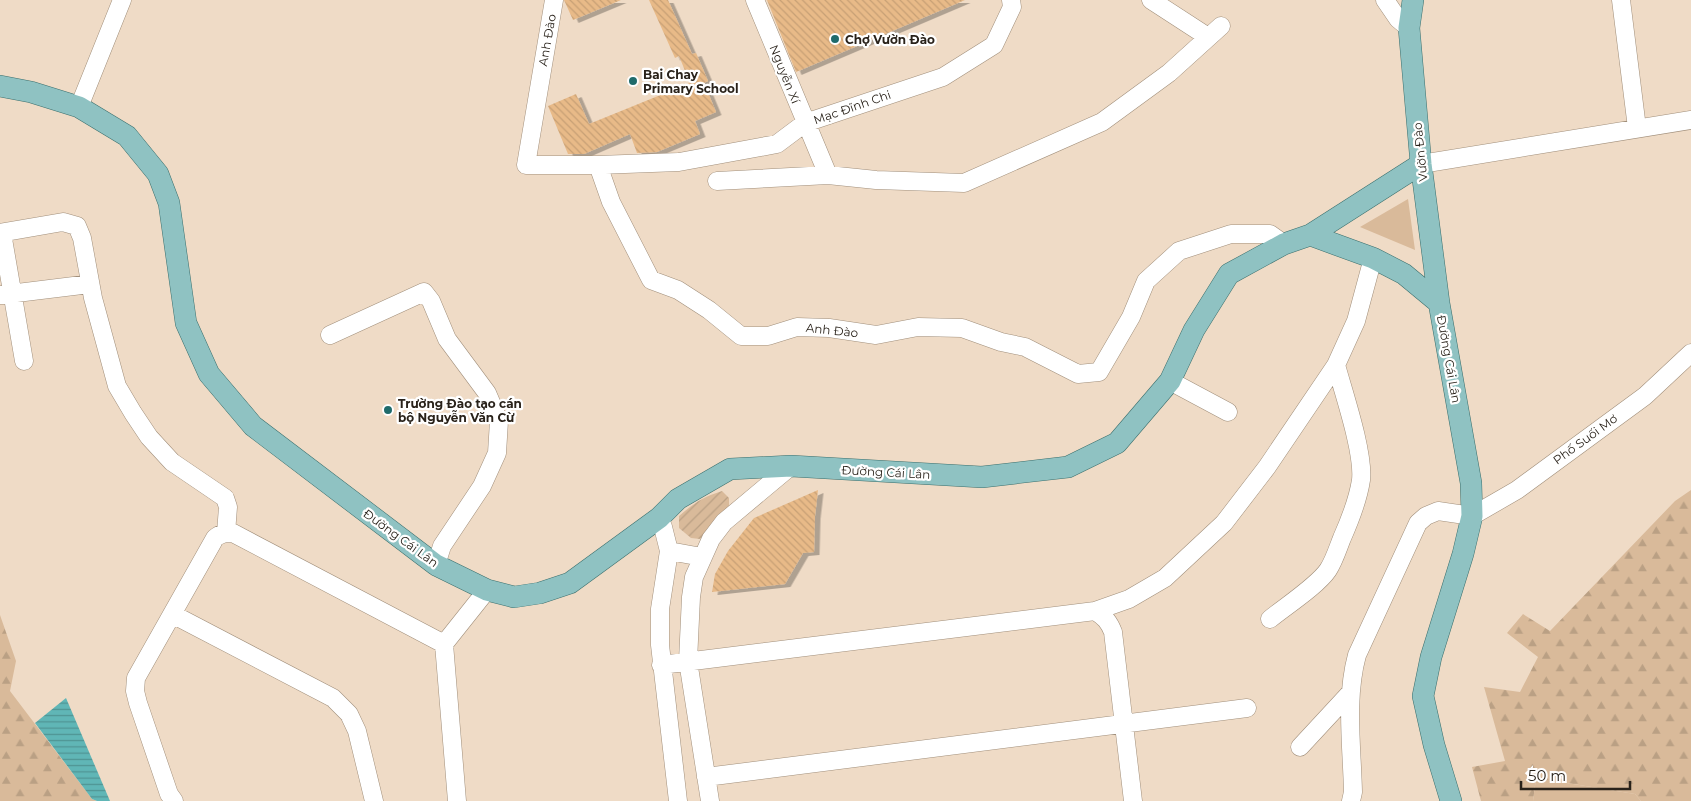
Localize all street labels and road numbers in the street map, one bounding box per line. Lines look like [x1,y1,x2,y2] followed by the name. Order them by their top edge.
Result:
[535,13,559,67] street label: Anh Đào
[766,42,804,106] street label: Nguyễn Xí
[811,87,893,127] street label: Mạc Đĩnh Chi
[1409,122,1431,182] street label: Vườn Đào
[1434,314,1464,404] street label: Đường Cái Lân
[805,320,859,340] street label: Anh Đào
[1550,411,1620,467] street label: Phố Suối Mơ
[841,462,931,482] street label: Đường Cái Lân
[361,506,441,570] street label: Đường Cái Lân

